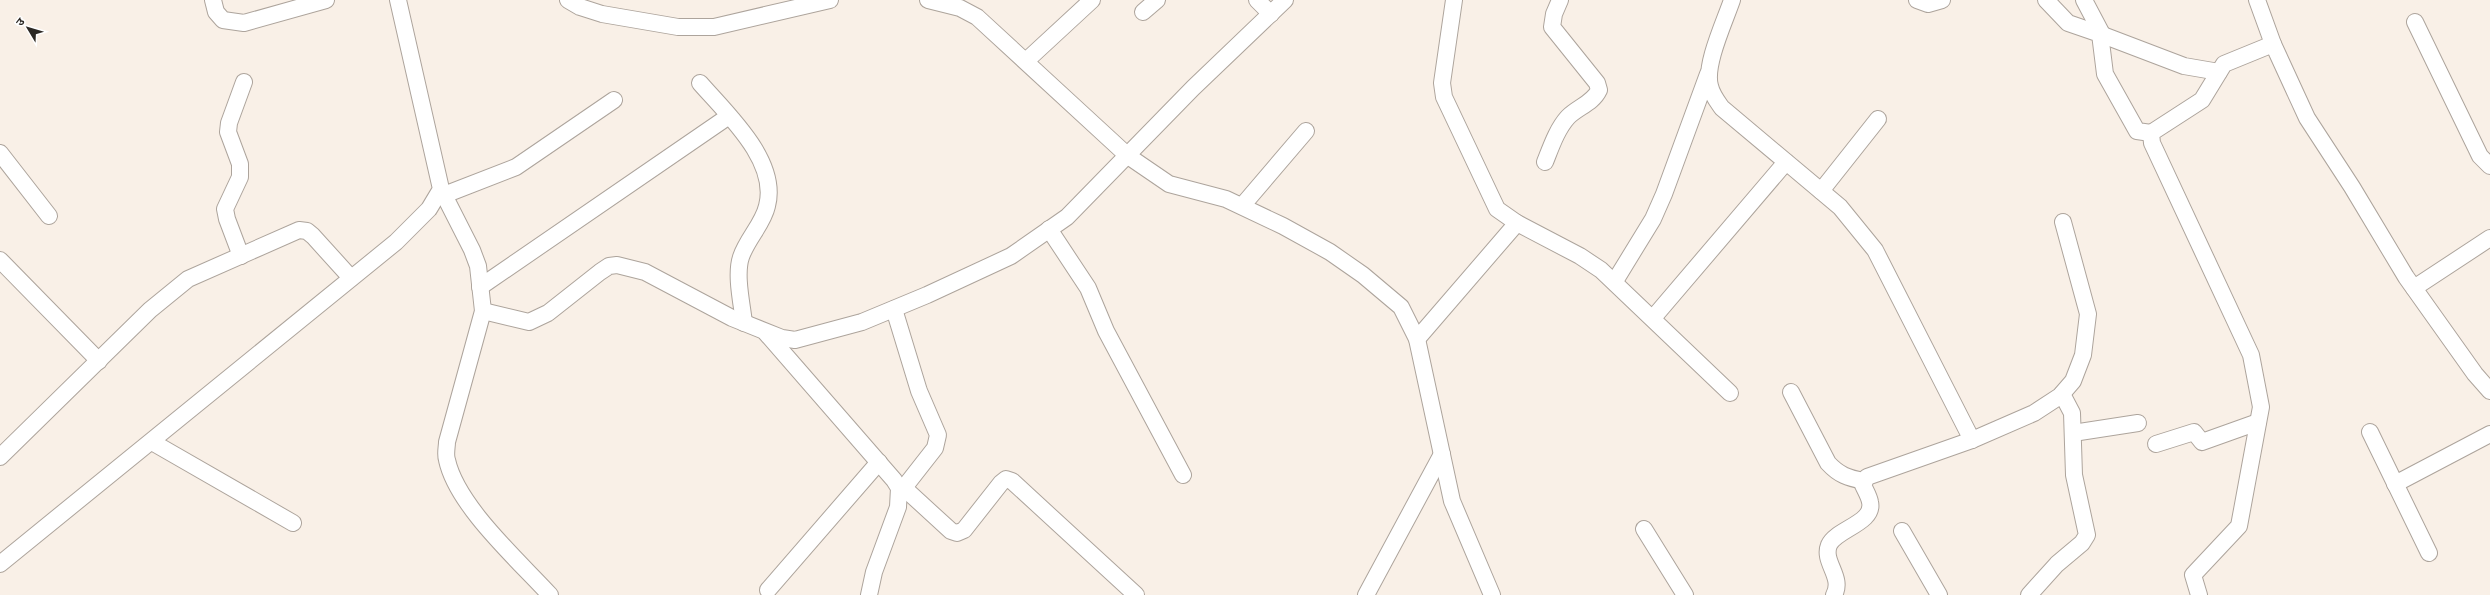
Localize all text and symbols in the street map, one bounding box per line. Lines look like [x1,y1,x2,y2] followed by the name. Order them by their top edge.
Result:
[8,8,48,48] north arrow
[13,15,28,29] text: उ

